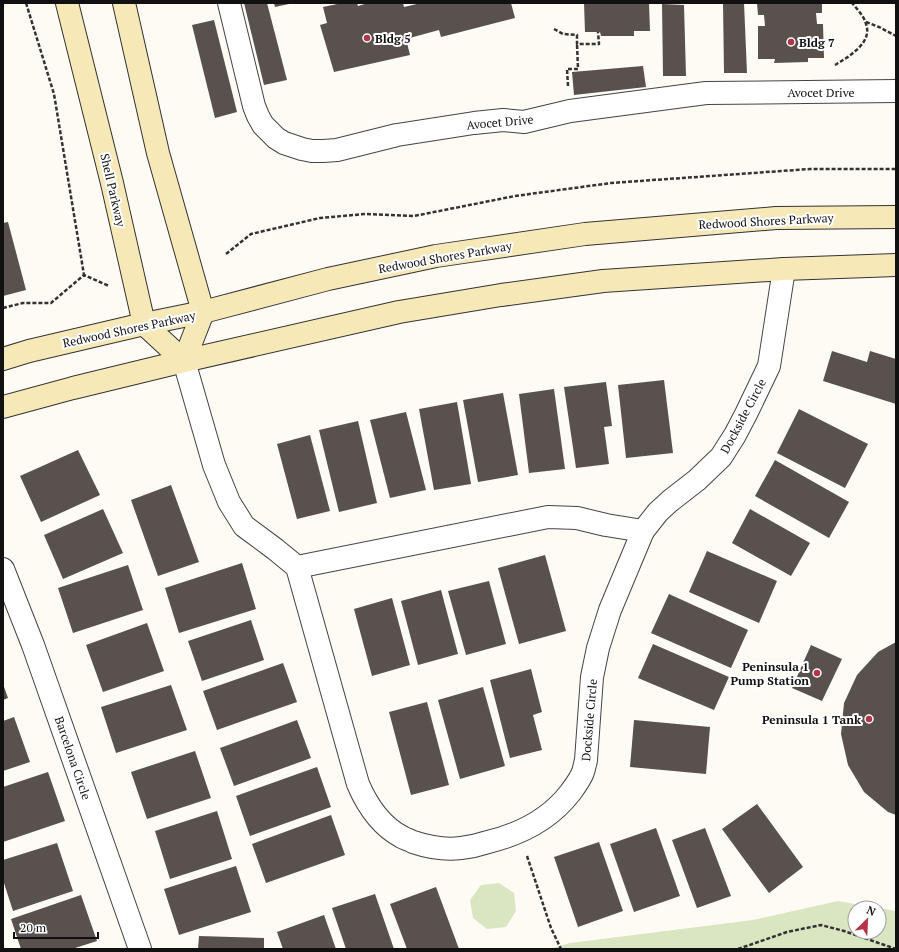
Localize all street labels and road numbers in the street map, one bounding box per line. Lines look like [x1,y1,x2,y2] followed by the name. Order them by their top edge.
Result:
[787,85,855,100] street label: Avocet Drive
[466,112,534,132] street label: Avocet Drive
[97,152,129,229] street label: Shell Parkway
[698,210,835,232] street label: Redwood Shores Parkway
[377,238,514,276] street label: Redwood Shores Parkway
[61,307,198,350] street label: Redwood Shores Parkway
[717,376,769,456] street label: Dockside Circle
[578,678,600,762] street label: Dockside Circle
[52,714,94,802] street label: Barcelona Circle

